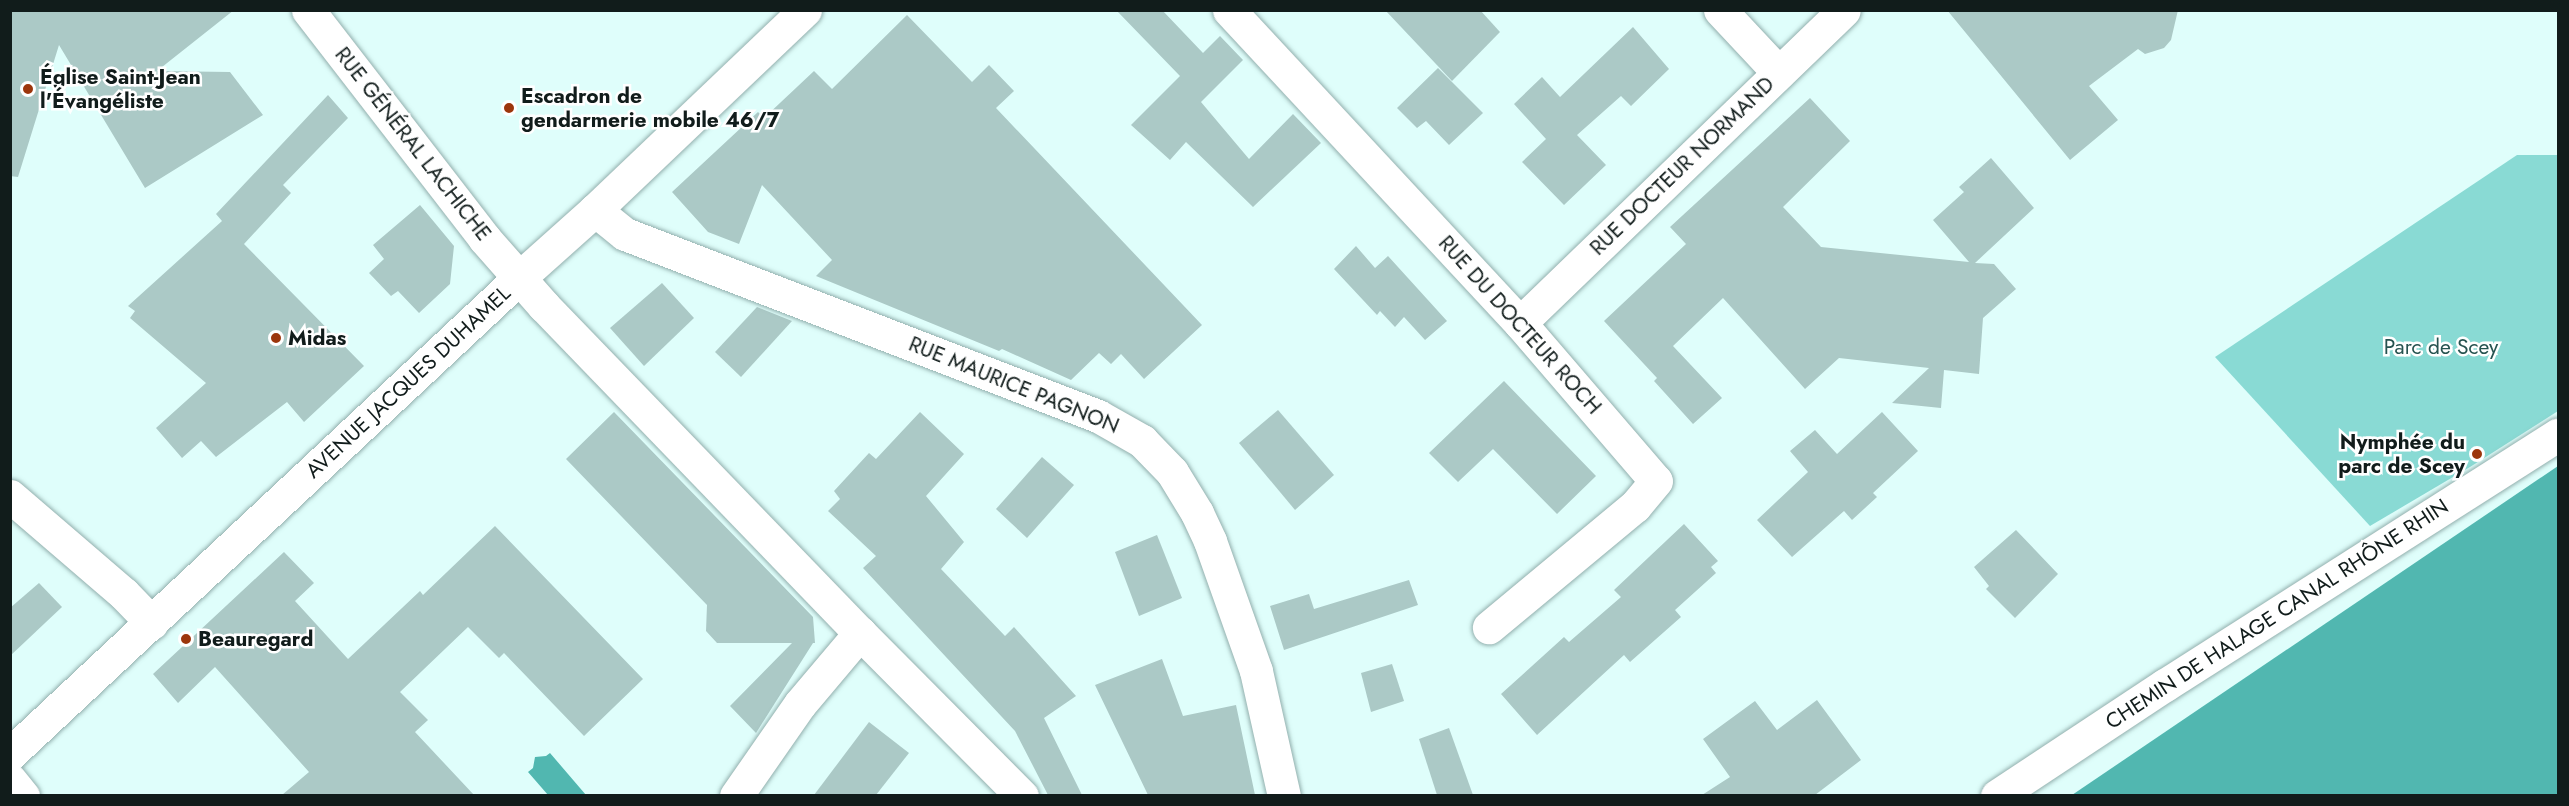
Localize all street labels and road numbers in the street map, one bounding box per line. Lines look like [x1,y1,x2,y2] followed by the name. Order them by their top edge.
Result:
[330,42,496,246] street label: RUE GÉNÉRAL LACHICHE
[1585,72,1779,260] street label: RUE DOCTEUR NORMAND
[1433,231,1607,419] street label: RUE DU DOCTEUR ROCH
[300,281,516,483] street label: AVENUE JACQUES DUHAMEL
[905,331,1123,439] street label: RUE MAURICE PAGNON
[2101,494,2453,734] street label: CHEMIN DE HALAGE CANAL RHÔNE RHIN

